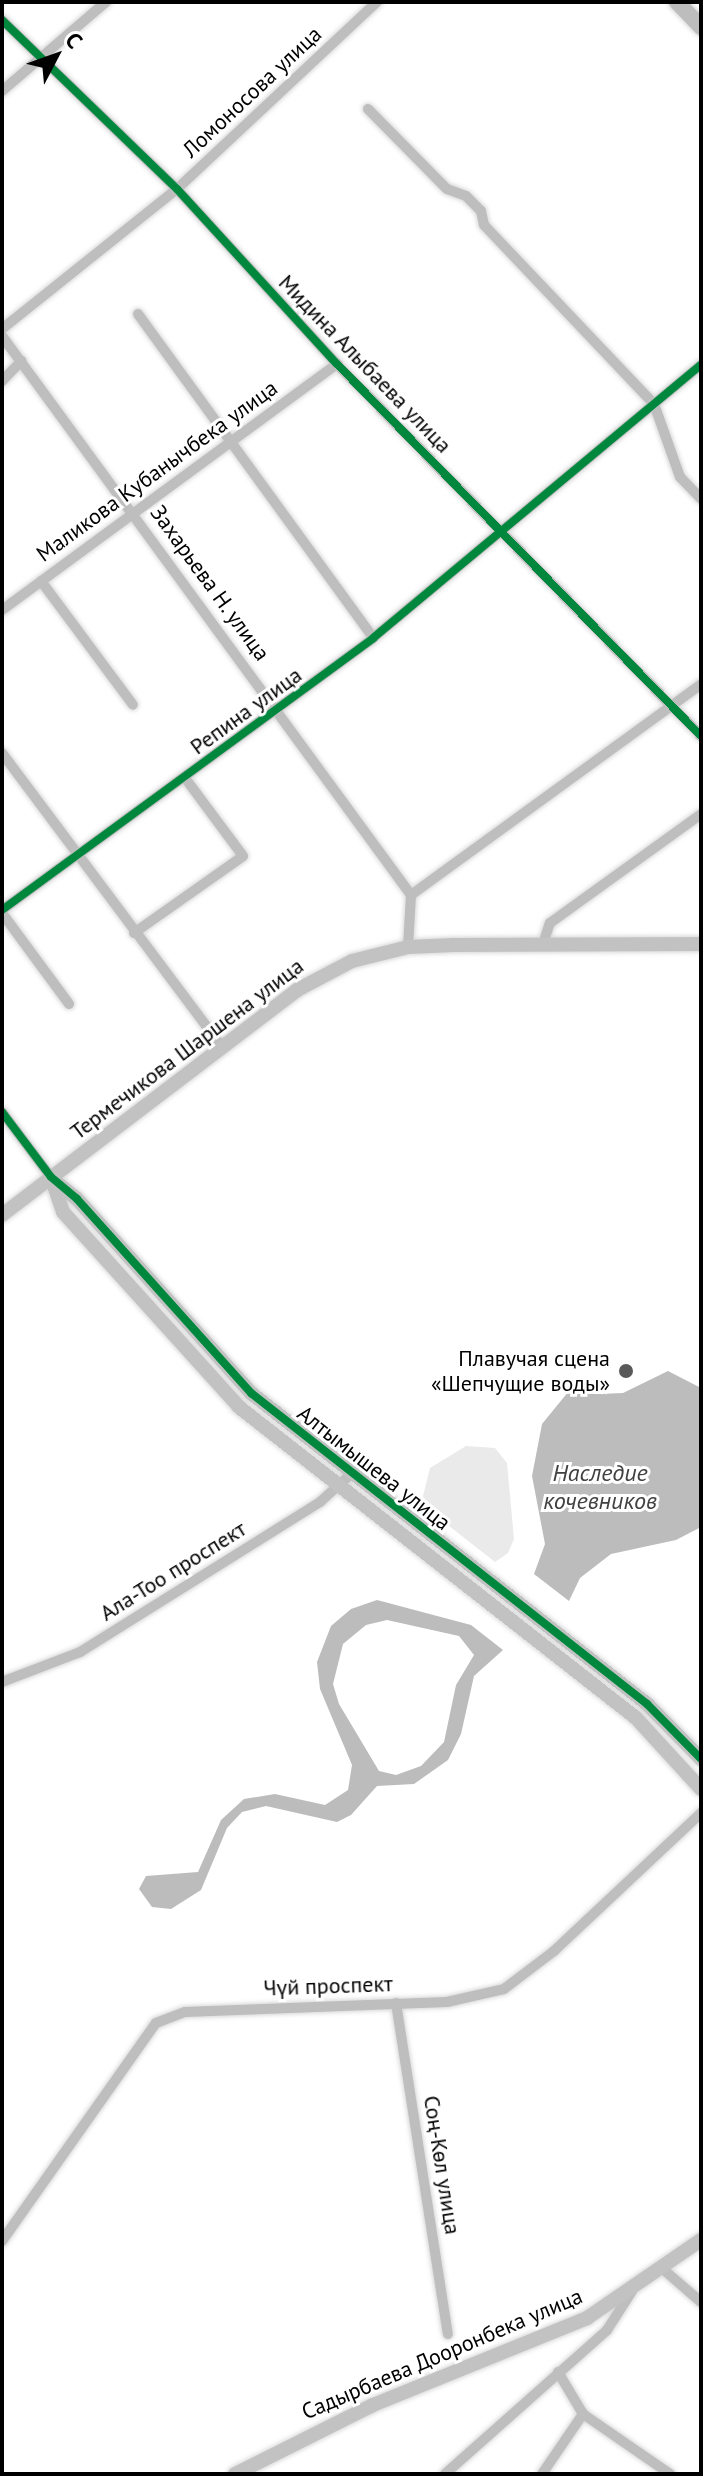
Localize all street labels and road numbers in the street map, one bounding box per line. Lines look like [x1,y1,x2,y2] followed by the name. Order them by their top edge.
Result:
[177,21,327,163] street label: Ломоносова улица
[273,269,457,459] street label: Мидина Алыбаева улица
[32,375,282,567] street label: Маликова Кубанычбека улица
[144,500,276,666] street label: Захарьева Н. улица
[185,662,307,760] street label: Репина улица
[65,953,309,1145] street label: Термечикова Шаршена улица
[292,1400,456,1536] street label: Алтымышева улица
[95,1516,251,1626] street label: Ала-Тоо проспект
[263,1971,393,2001] street label: Чүй проспект
[418,2094,466,2236] street label: Соң-Көл улица
[297,2283,587,2425] street label: Садырбаева Дооронбека улица

